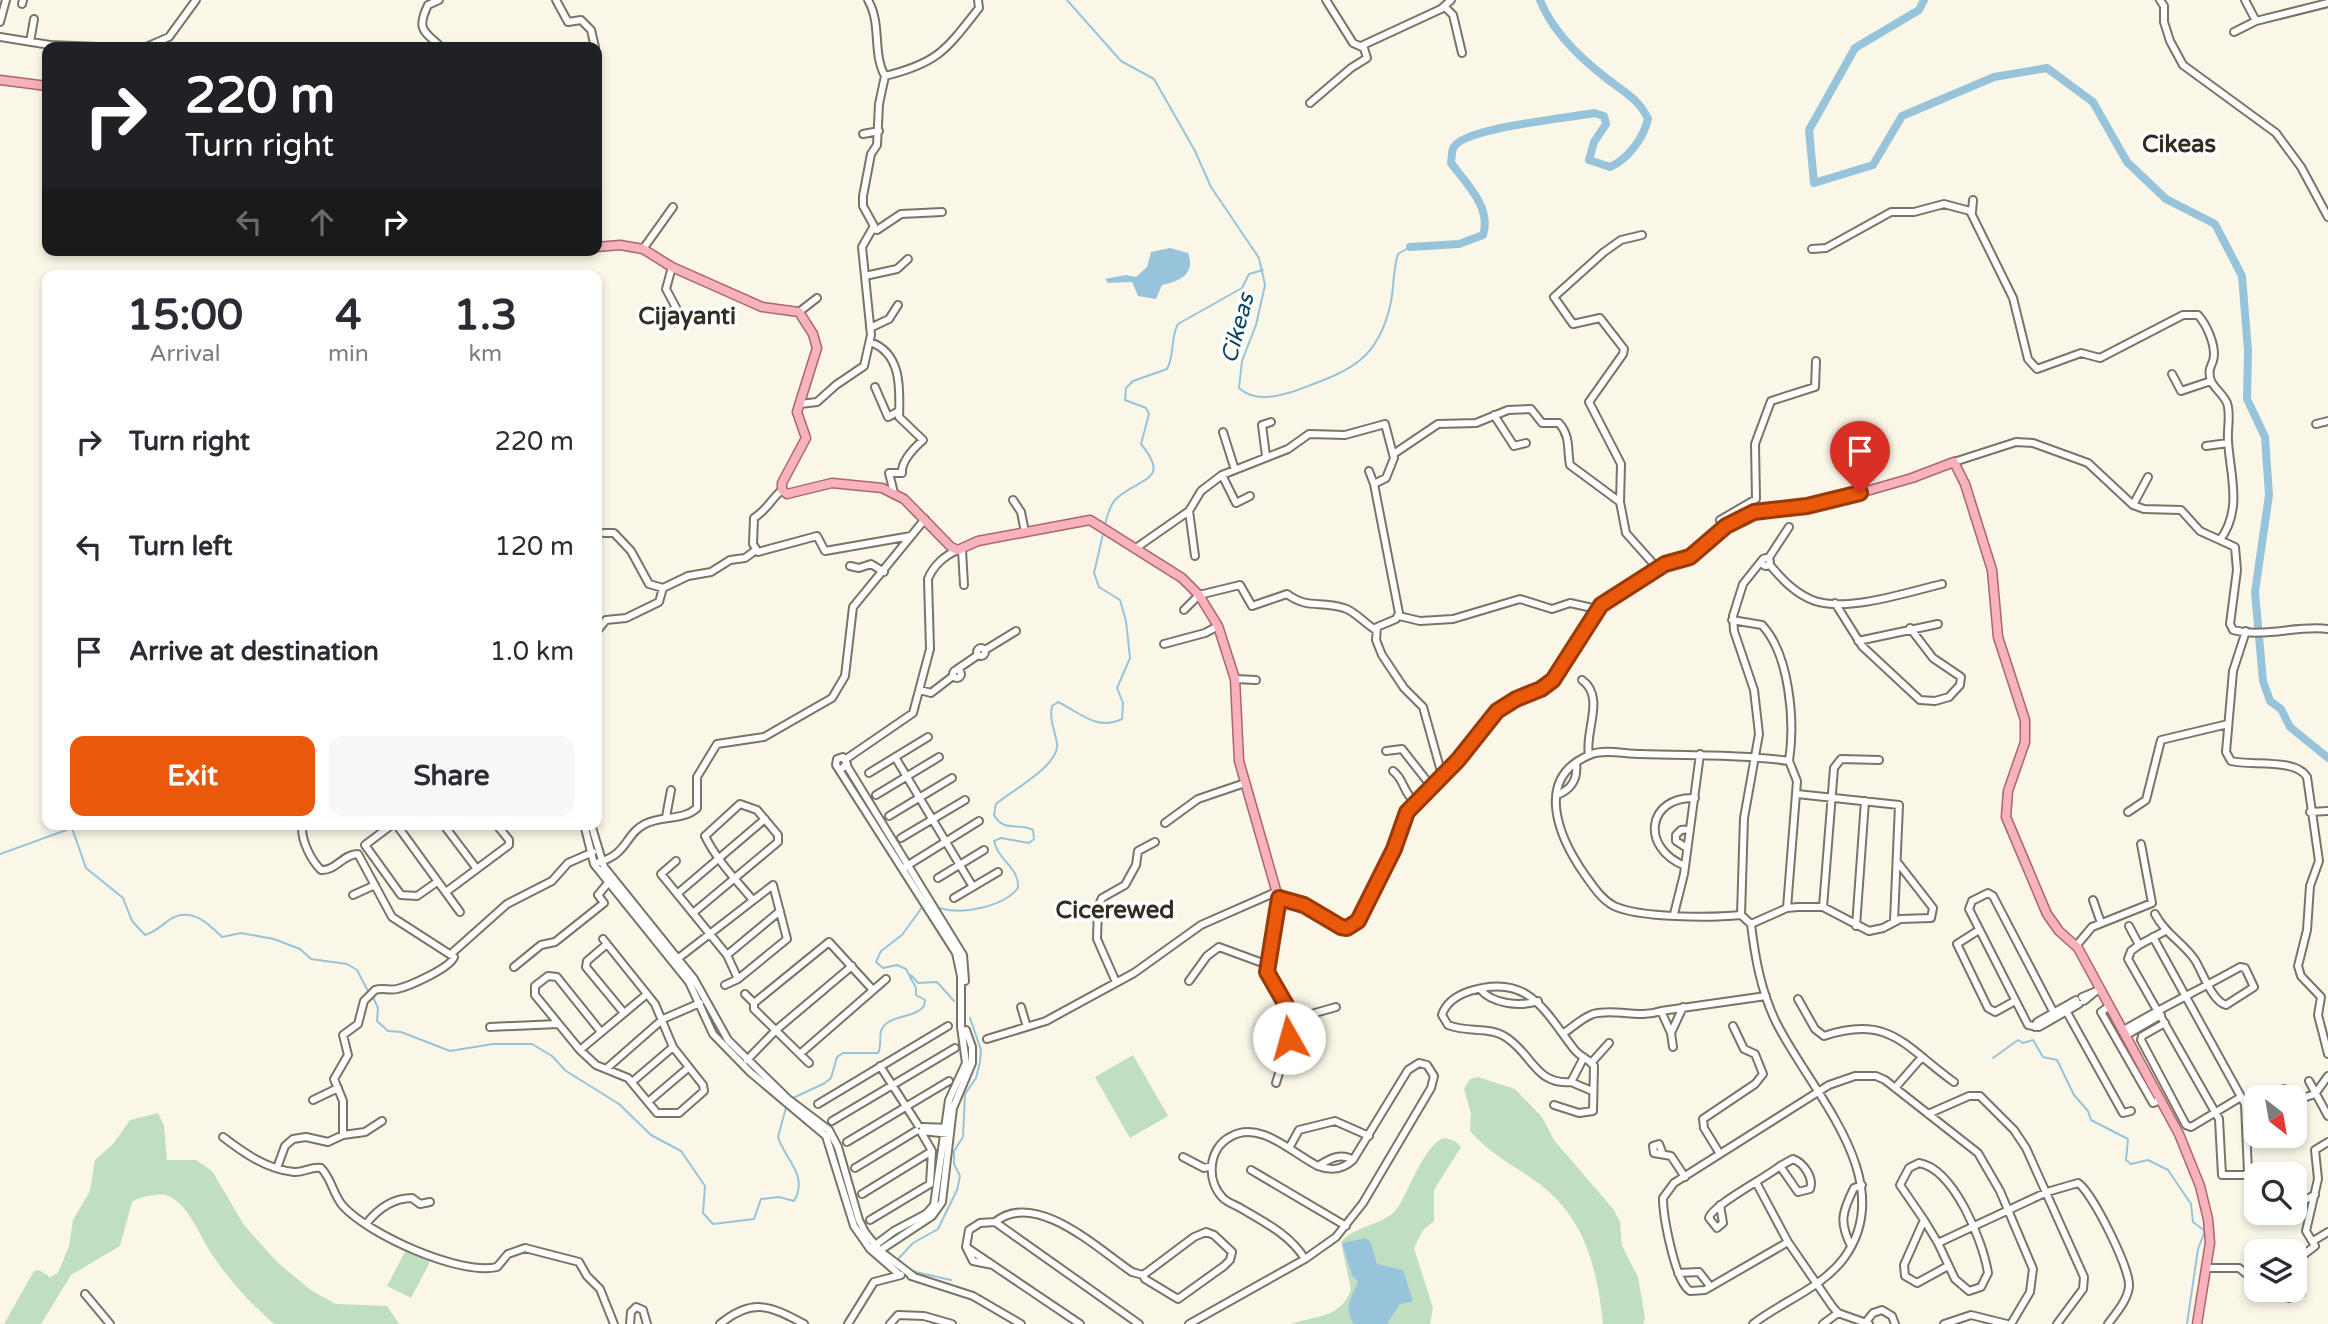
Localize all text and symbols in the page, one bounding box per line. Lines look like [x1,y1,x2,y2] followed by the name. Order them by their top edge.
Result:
[185,67,335,126] text: 220 m
[70,70,161,161] icon: right
[185,127,334,165] text: Turn right
[2142,130,2216,159] district label: Cikeas
[230,203,268,241] icon: left
[303,203,341,241] icon: ahead
[376,203,414,241] icon: right
[1215,288,1261,366] water label: Cikeas
[127,290,243,341] text: 15:00
[335,290,362,341] text: 4
[454,290,517,341] text: 1.3
[638,302,736,331] district label: Cijayanti
[149,340,221,368] text: Arrival
[328,340,369,368] text: min
[469,340,502,368] text: km
[1830,421,1890,493] pin
[70,423,108,461] icon: right
[129,426,250,457] text: Turn right
[494,426,574,457] text: 220 m
[1841,432,1879,470] icon: arrive
[70,528,108,566] icon: left
[129,531,232,562] text: Turn left
[494,531,574,562] text: 120 m
[70,633,108,671] icon: arrive
[129,636,379,667] text: Arrive at destination
[490,636,574,667] text: 1.0 km
[70,736,315,816] button: Exit
[329,736,574,816] button: Share
[1056,896,1174,925] district label: Cicerewed
[1252,1001,1326,1075] position arrow
[2244,1085,2306,1148] north arrow
[2244,1085,2307,1302] map controls
[2244,1162,2307,1225] button: search
[2244,1239,2307,1302] button: layers

